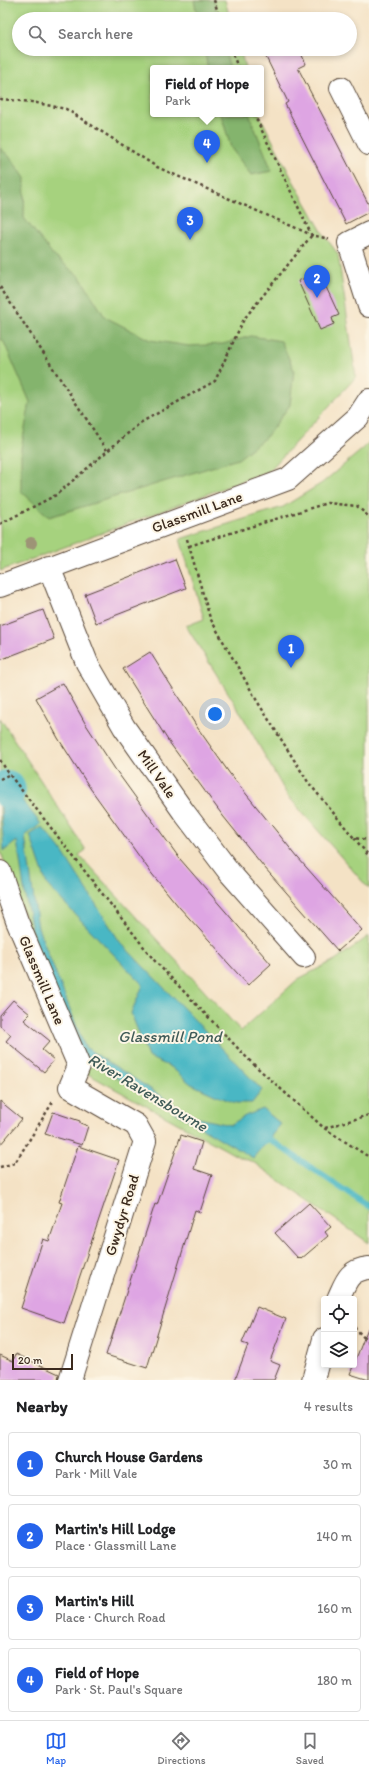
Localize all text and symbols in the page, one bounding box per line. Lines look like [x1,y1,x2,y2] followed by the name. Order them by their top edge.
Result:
[12,12,357,56] search box
[26,23,48,45] icon: search
[58,25,133,43] text: Search here
[150,65,264,117] popup
[165,75,249,93] text: Field of Hope
[165,93,191,108] text: Park
[194,130,220,163] pin: 4
[177,207,203,240] pin: 3
[304,265,330,298] pin: 2
[149,487,245,537] street label: Glassmill Lane
[278,635,304,668] pin: 1
[205,704,225,724] your location
[134,746,180,802] street label: Mill Vale
[15,933,69,1027] street label: Glassmill Lane
[118,1027,223,1046] water label: Glassmill Pond
[85,1049,212,1136] water label: River Ravensbourne
[101,1172,143,1258] street label: Gwydyr Road
[321,1296,357,1368] map controls
[321,1296,357,1332] button: locate
[321,1332,357,1368] button: layers
[12,1352,73,1371] scale bar
[18,1354,42,1367] text: 20 m
[16,1396,68,1416] text: Nearby
[304,1399,353,1414] text: 4 results
[55,1448,203,1466] text: Church House Gardens
[27,1457,33,1472] text: 1
[323,1457,352,1472] text: 30 m
[55,1466,137,1481] text: Park · Mill Vale
[55,1520,176,1538] text: Martin's Hill Lodge
[27,1529,33,1544] text: 2
[316,1529,352,1544] text: 140 m
[55,1538,176,1553] text: Place · Glassmill Lane
[55,1592,134,1610] text: Martin's Hill
[26,1601,34,1616] text: 3
[317,1601,352,1616] text: 160 m
[55,1610,166,1625] text: Place · Church Road
[55,1664,139,1682] text: Field of Hope
[26,1673,34,1688] text: 4
[317,1673,352,1688] text: 180 m
[55,1682,183,1697] text: Park · St. Paul's Square
[45,1730,67,1767] tab: Map
[157,1730,206,1767] tab: Directions
[296,1730,324,1767] tab: Saved

